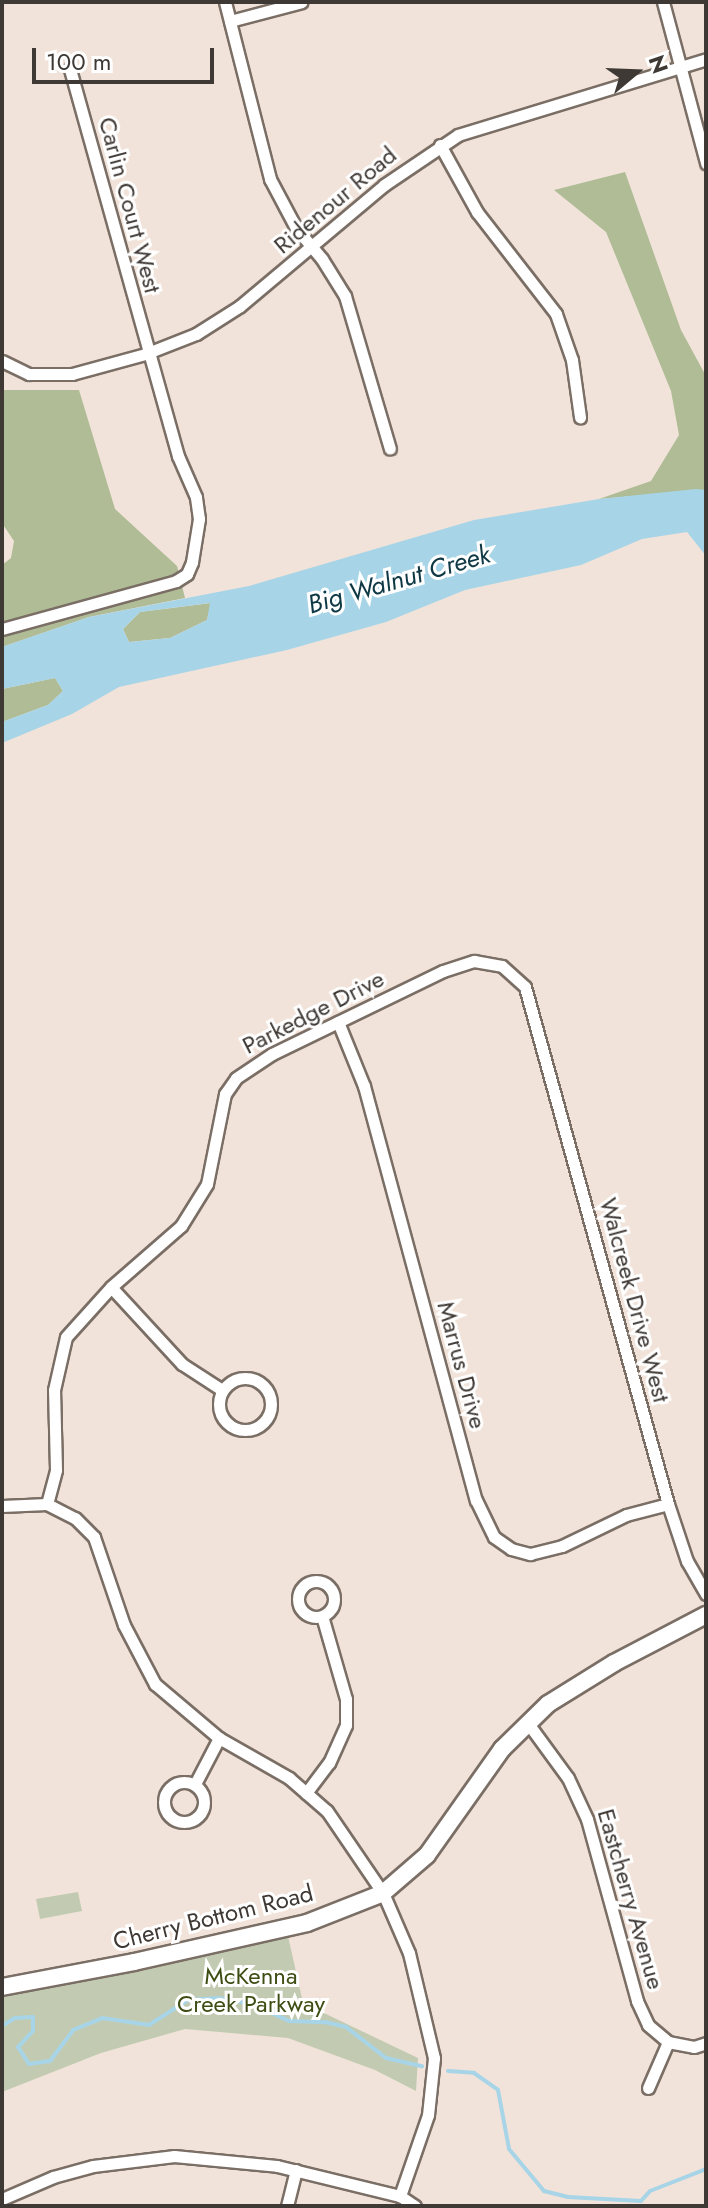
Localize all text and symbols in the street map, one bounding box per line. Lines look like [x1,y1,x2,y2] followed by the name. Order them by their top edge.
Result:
[36,32,218,82] scale bar
[596,32,676,112] north arrow
[46,44,112,79] text: 100 m
[641,51,677,78] text: N
[93,114,167,296] street label: Carlin Court West
[268,140,402,260] street label: Ridenour Road
[304,539,494,621] water label: Big Walnut Creek
[237,964,389,1060] street label: Parkedge Drive
[594,1195,676,1405] street label: Walcreek Drive West
[431,1298,493,1432] street label: Marrus Drive
[591,1805,671,1993] street label: Eastcherry Avenue
[110,1878,316,1956] street label: Cherry Bottom Road
[177,1962,325,2018] park label: McKenna Creek Parkway

